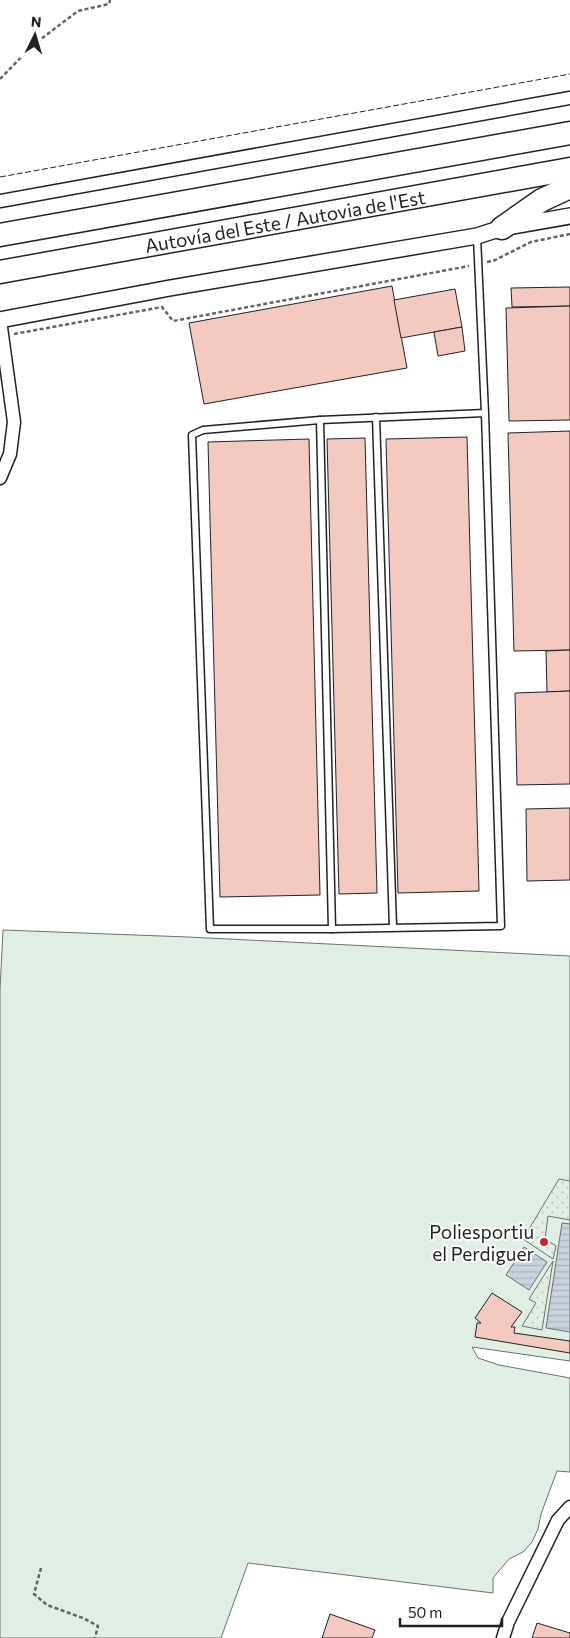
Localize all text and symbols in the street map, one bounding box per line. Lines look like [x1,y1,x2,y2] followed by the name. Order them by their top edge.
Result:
[10,10,60,60] north arrow
[30,13,42,30] text: N
[143,185,427,257] street label: Autovía del Este / Autovia de l'Est
[429,1220,534,1265] place label: Poliesportiu el Perdiguer
[538,1236,550,1248] marker: Poliesportiu el Perdiguer
[400,1596,502,1628] scale bar
[408,1603,442,1621] text: 50 m

